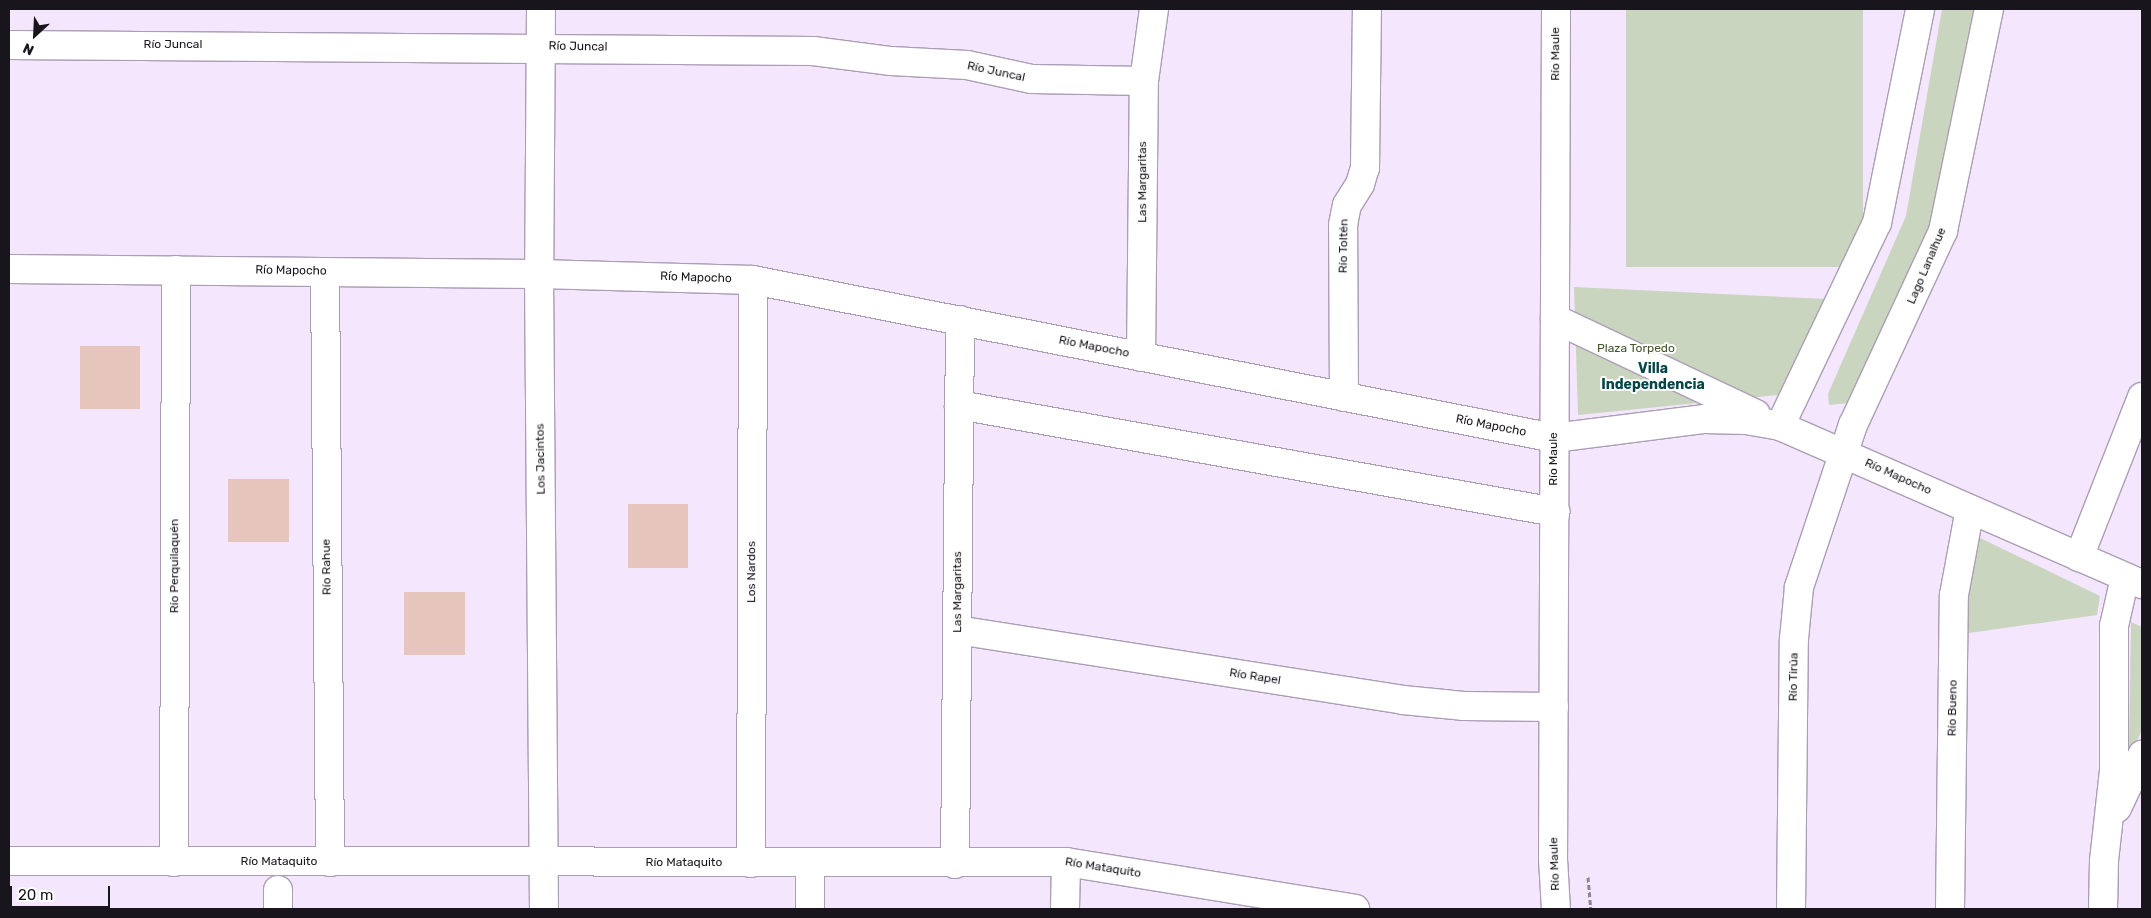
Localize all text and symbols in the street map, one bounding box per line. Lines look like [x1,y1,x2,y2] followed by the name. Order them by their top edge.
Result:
[10,10,60,60] north arrow
[1549,27,1563,81] street label: Río Maule
[144,38,202,52] street label: Río Juncal
[20,39,37,59] text: N
[548,39,608,55] street label: Río Juncal
[966,59,1026,85] street label: Río Juncal
[1136,141,1150,223] street label: Las Margaritas
[1336,218,1352,274] street label: Río Toltén
[1904,226,1950,306] street label: Lago Lanalhue
[255,263,327,279] street label: Río Mapocho
[660,270,732,286] street label: Río Mapocho
[1057,333,1131,361] street label: Río Mapocho
[1597,342,1675,356] park label: Plaza Torpedo
[1601,361,1705,394] district label: Villa Independencia
[1454,412,1528,440] street label: Río Mapocho
[533,423,549,495] street label: Los Jacintos
[1547,432,1561,486] street label: Río Maule
[1862,456,1934,498] street label: Río Mapocho
[168,519,182,613] street label: Río Perquilaquén
[319,539,335,595] street label: Río Rahue
[745,541,759,603] street label: Los Nardos
[951,551,965,633] street label: Las Margaritas
[1786,652,1802,702] street label: Río Tirúa
[1228,666,1282,688] street label: Río Rapel
[1945,680,1961,736] street label: Río Bueno
[1547,837,1563,891] street label: Río Maule
[241,855,317,869] street label: Río Mataquito
[1064,855,1142,881] street label: Río Mataquito
[646,856,722,870] street label: Río Mataquito
[12,876,112,908] scale bar
[18,886,53,904] text: 20 m

